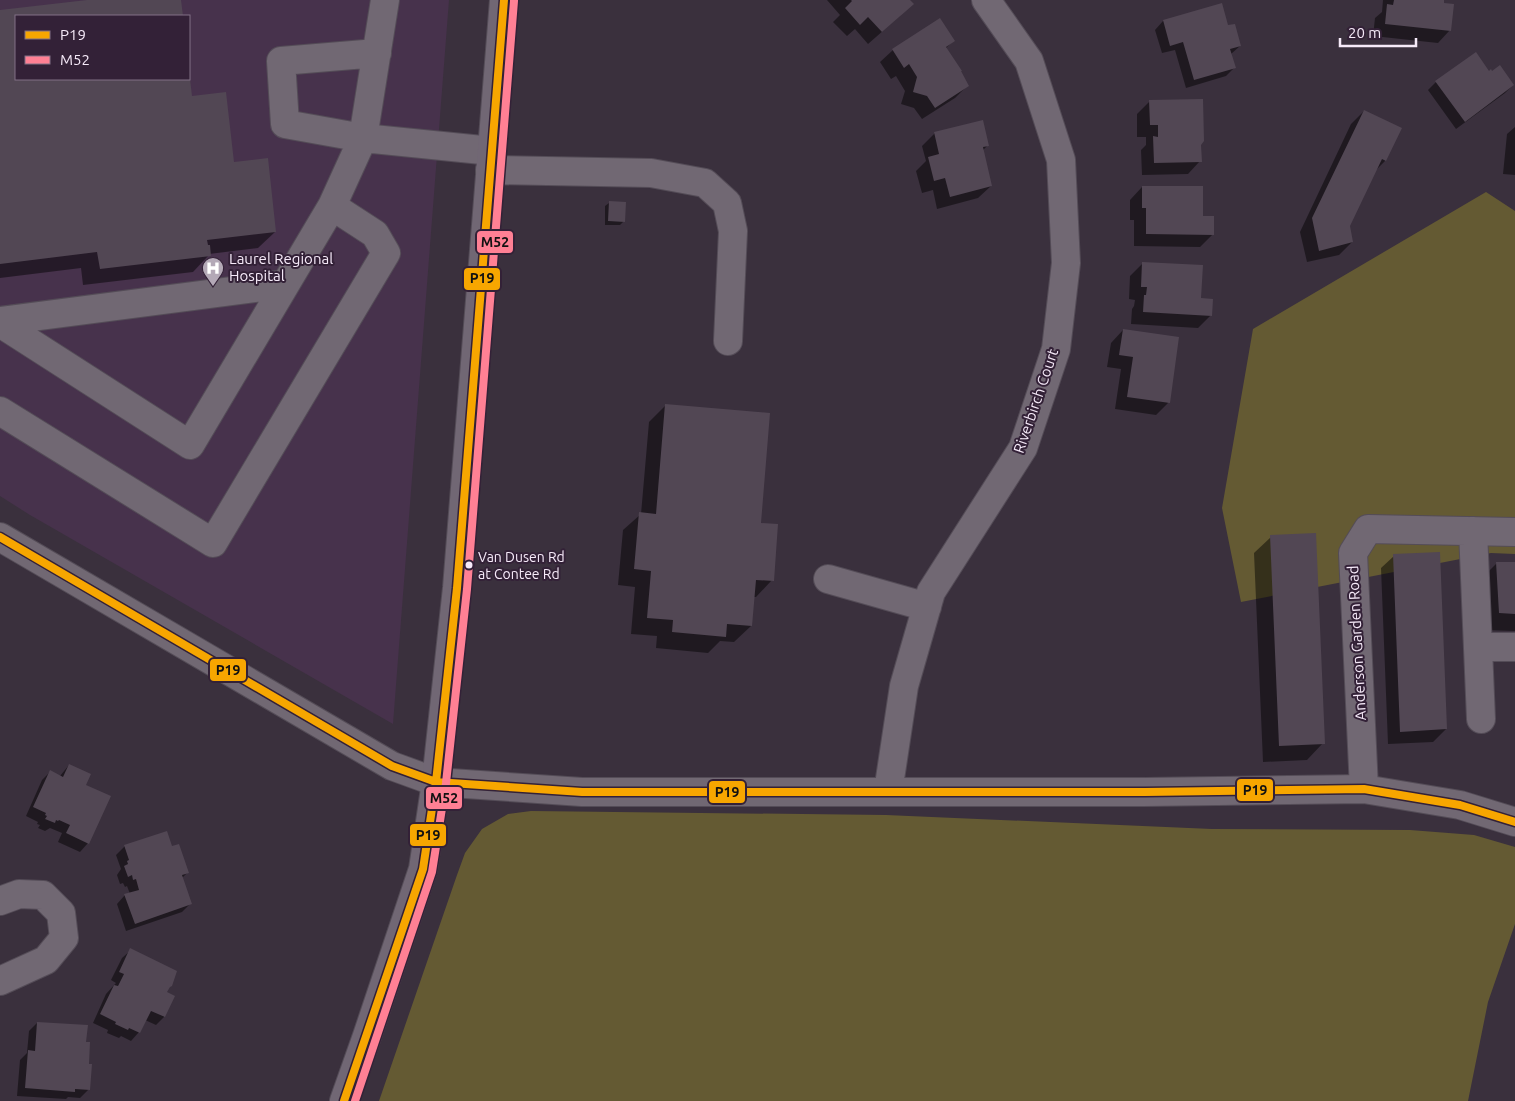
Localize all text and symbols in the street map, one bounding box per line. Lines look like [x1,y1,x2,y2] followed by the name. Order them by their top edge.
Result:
[15,15,190,80] legend
[1340,15,1416,47] scale bar
[1348,24,1381,41] text: 20 m
[60,26,86,43] text: P19
[60,51,90,68] text: M52
[476,230,514,254] line badge: M52
[481,234,509,250] text: M52
[229,250,333,284] place label: Laurel Regional Hospital
[201,256,225,287] hospital icon: Laurel Regional Hospital
[463,267,501,291] line badge: P19
[470,270,494,286] text: P19
[1010,346,1061,455] street label: Riverbirch Court
[478,549,565,582] place label: Van Dusen Rd at Contee Rd
[464,560,474,570] marker: Van Dusen Rd at Contee Rd
[1344,565,1369,721] street label: Anderson Garden Road
[209,658,247,682] line badge: P19
[216,662,240,678] text: P19
[1236,778,1274,802] line badge: P19
[708,780,746,804] line badge: P19
[1243,782,1267,798] text: P19
[715,784,739,800] text: P19
[425,786,463,810] line badge: M52
[430,790,458,806] text: M52
[409,823,447,847] line badge: P19
[416,827,440,843] text: P19

